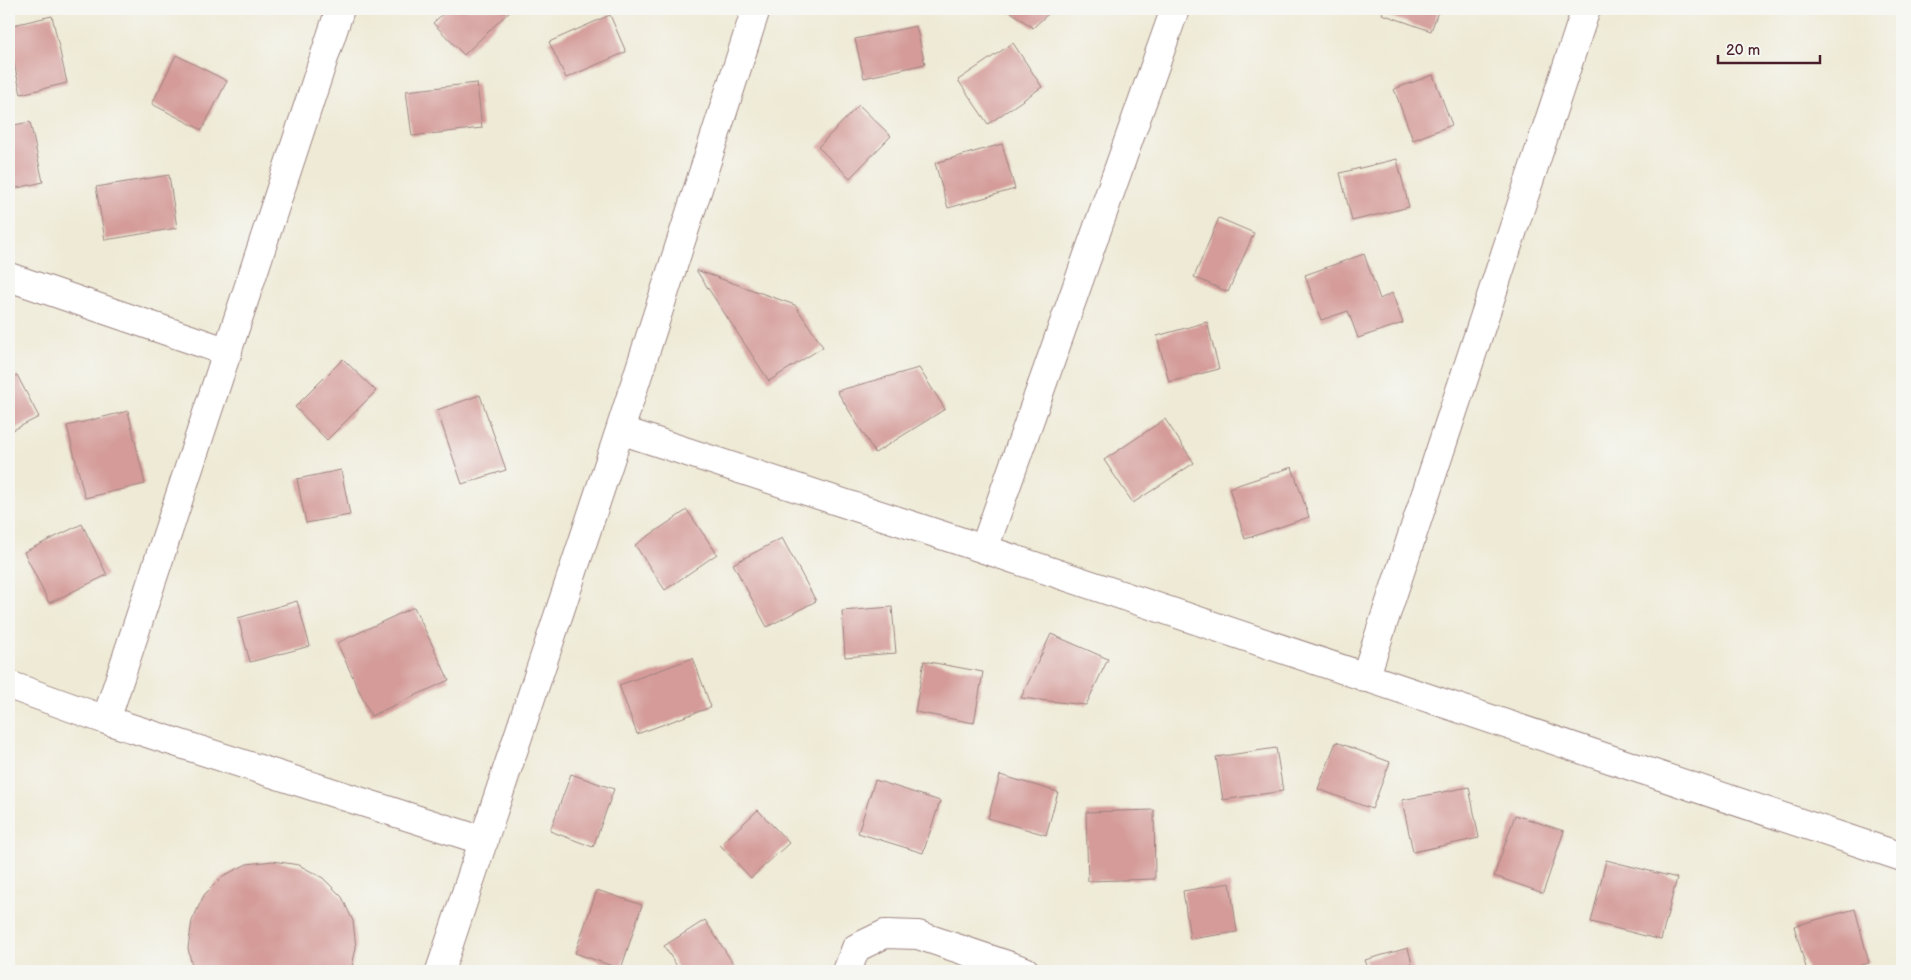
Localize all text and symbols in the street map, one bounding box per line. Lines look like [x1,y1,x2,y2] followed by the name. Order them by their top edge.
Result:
[1718,32,1821,64] scale bar
[1726,41,1760,60] text: 20 m

